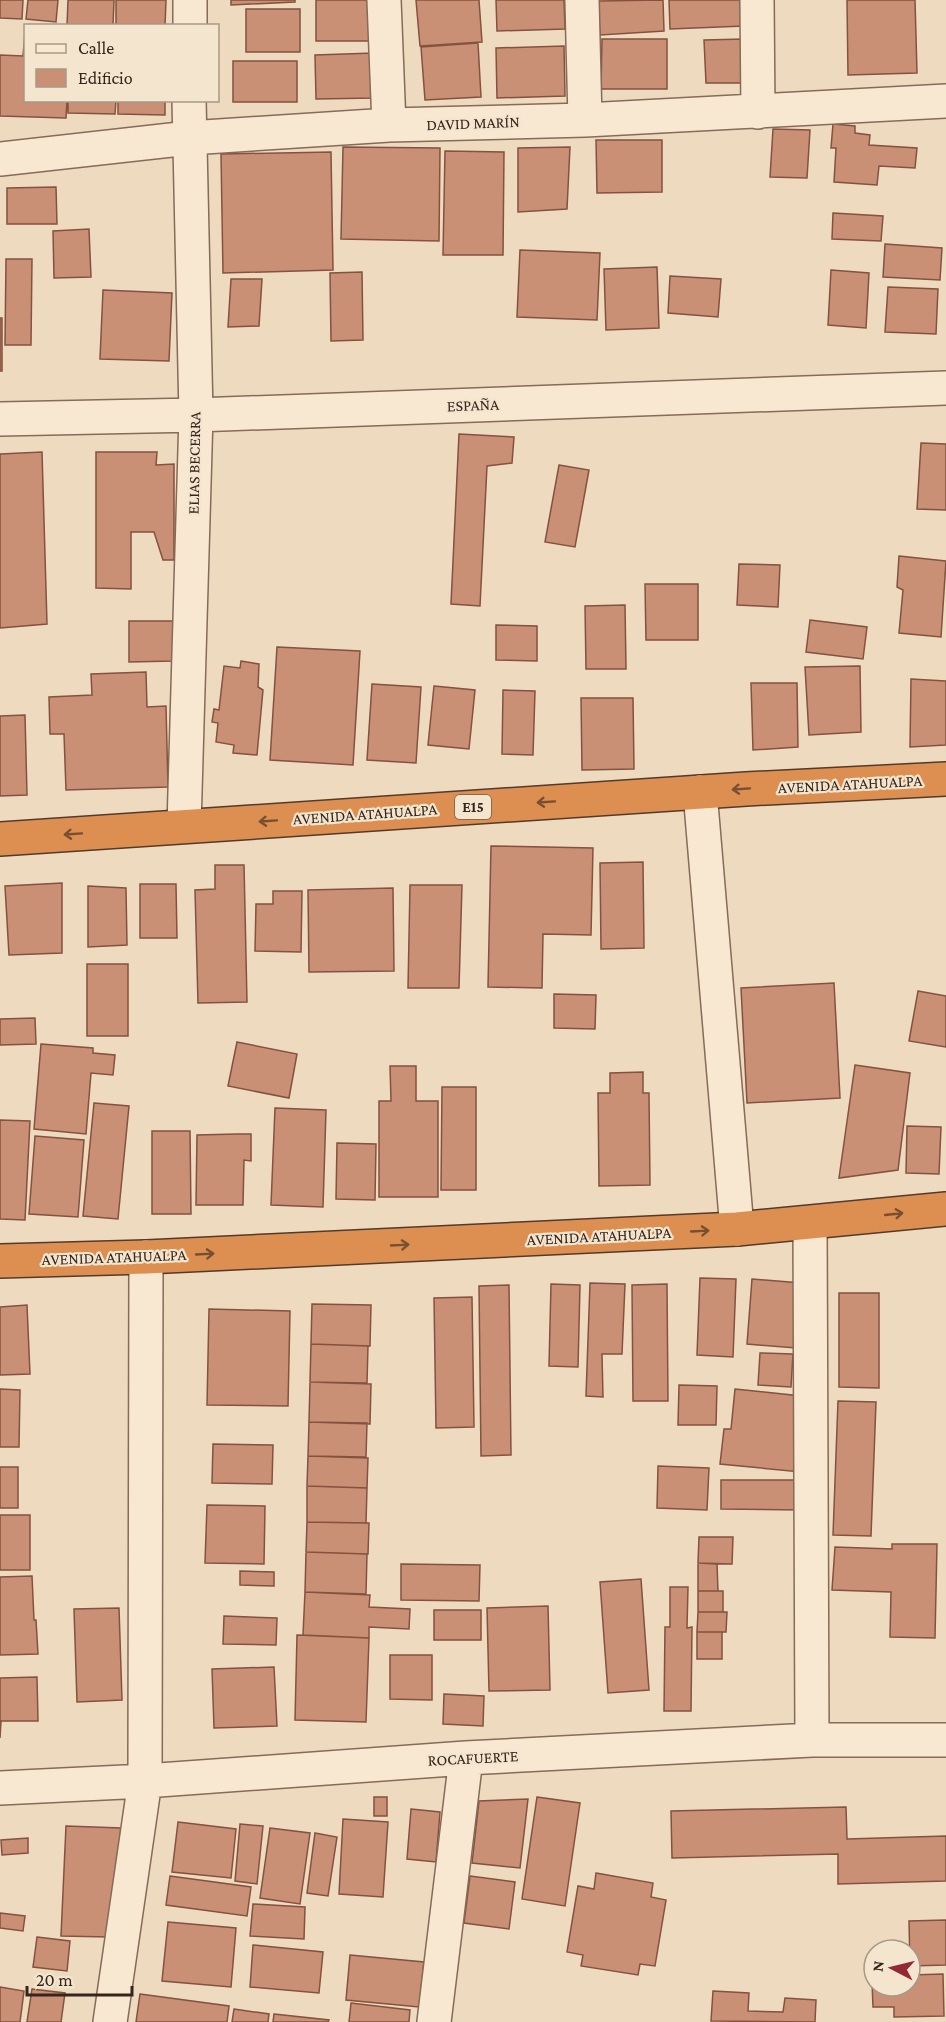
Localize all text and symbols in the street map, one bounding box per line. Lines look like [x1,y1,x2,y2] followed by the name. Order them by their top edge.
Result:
[24,24,219,102] legend
[78,38,114,58] text: Calle
[78,68,133,88] text: Edificio
[426,113,520,133] street label: DAVID MARÍN
[447,396,500,414] street label: ESPAÑA
[185,411,203,515] street label: ELIAS BECERRA
[777,772,924,796] street label: AVENIDA ATAHUALPA
[731,784,751,795] one-way arrow
[455,795,491,819] road number: E15
[537,797,557,808] one-way arrow
[292,800,439,828] street label: AVENIDA ATAHUALPA
[258,815,278,826] one-way arrow
[64,828,84,839] one-way arrow
[884,1208,904,1219] one-way arrow
[526,1224,673,1248] street label: AVENIDA ATAHUALPA
[689,1225,709,1236] one-way arrow
[390,1239,410,1250] one-way arrow
[41,1246,188,1268] street label: AVENIDA ATAHUALPA
[195,1248,215,1259] one-way arrow
[427,1747,519,1769] street label: ROCAFUERTE
[862,1938,922,1998] north arrow
[27,1959,132,1997] scale bar
[869,1960,887,1973] text: N
[36,1970,73,1990] text: 20 m

